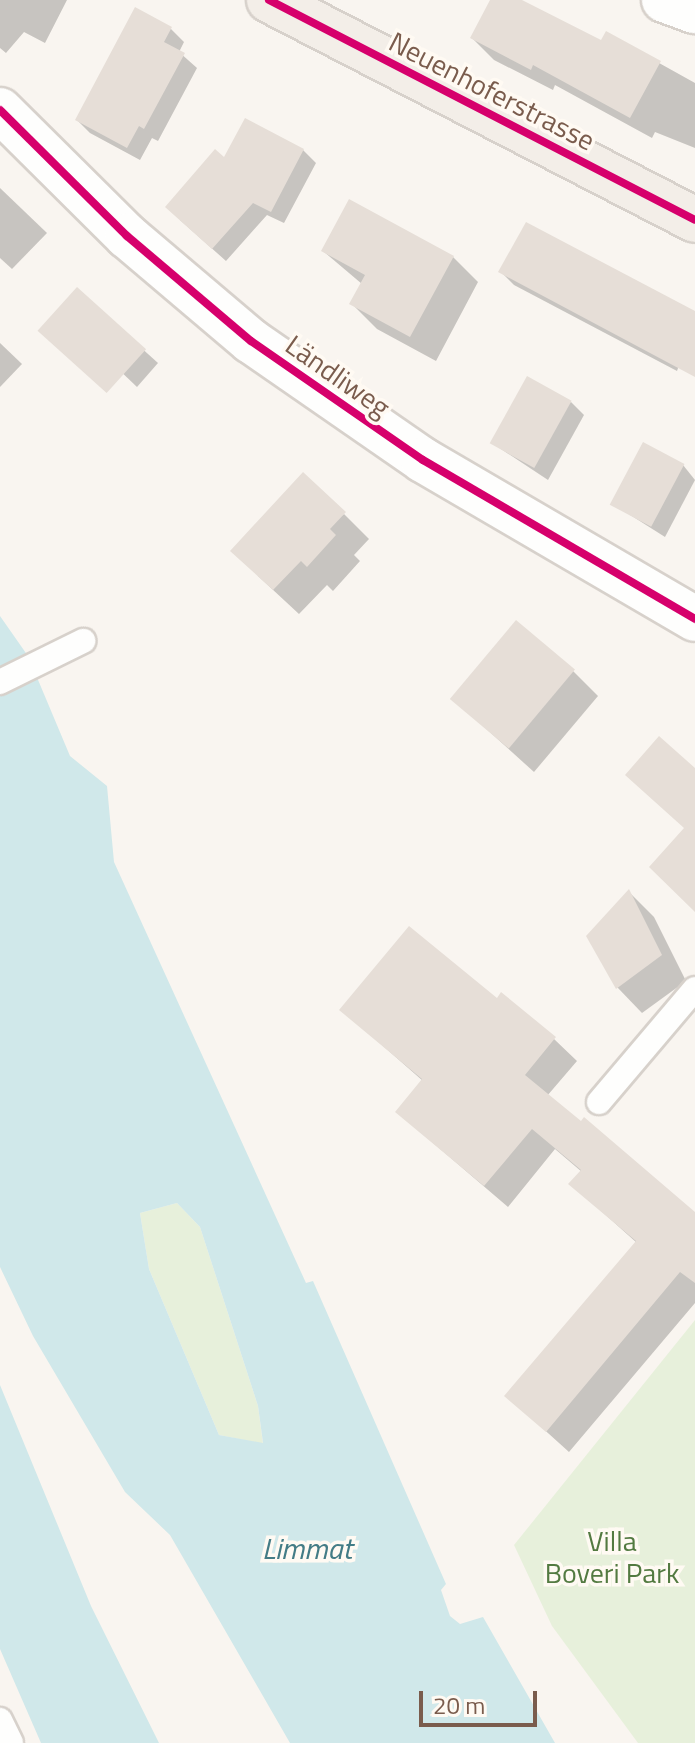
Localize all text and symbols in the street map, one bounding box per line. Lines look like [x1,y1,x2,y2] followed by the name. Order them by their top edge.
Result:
[384,25,600,157] street label: Neuenhoferstrasse
[279,328,397,424] street label: Ländliweg
[545,1524,679,1590] park label: Villa Boveri Park
[262,1530,352,1566] water label: Limmat
[423,1675,541,1725] scale bar
[433,1687,485,1723] text: 20 m

